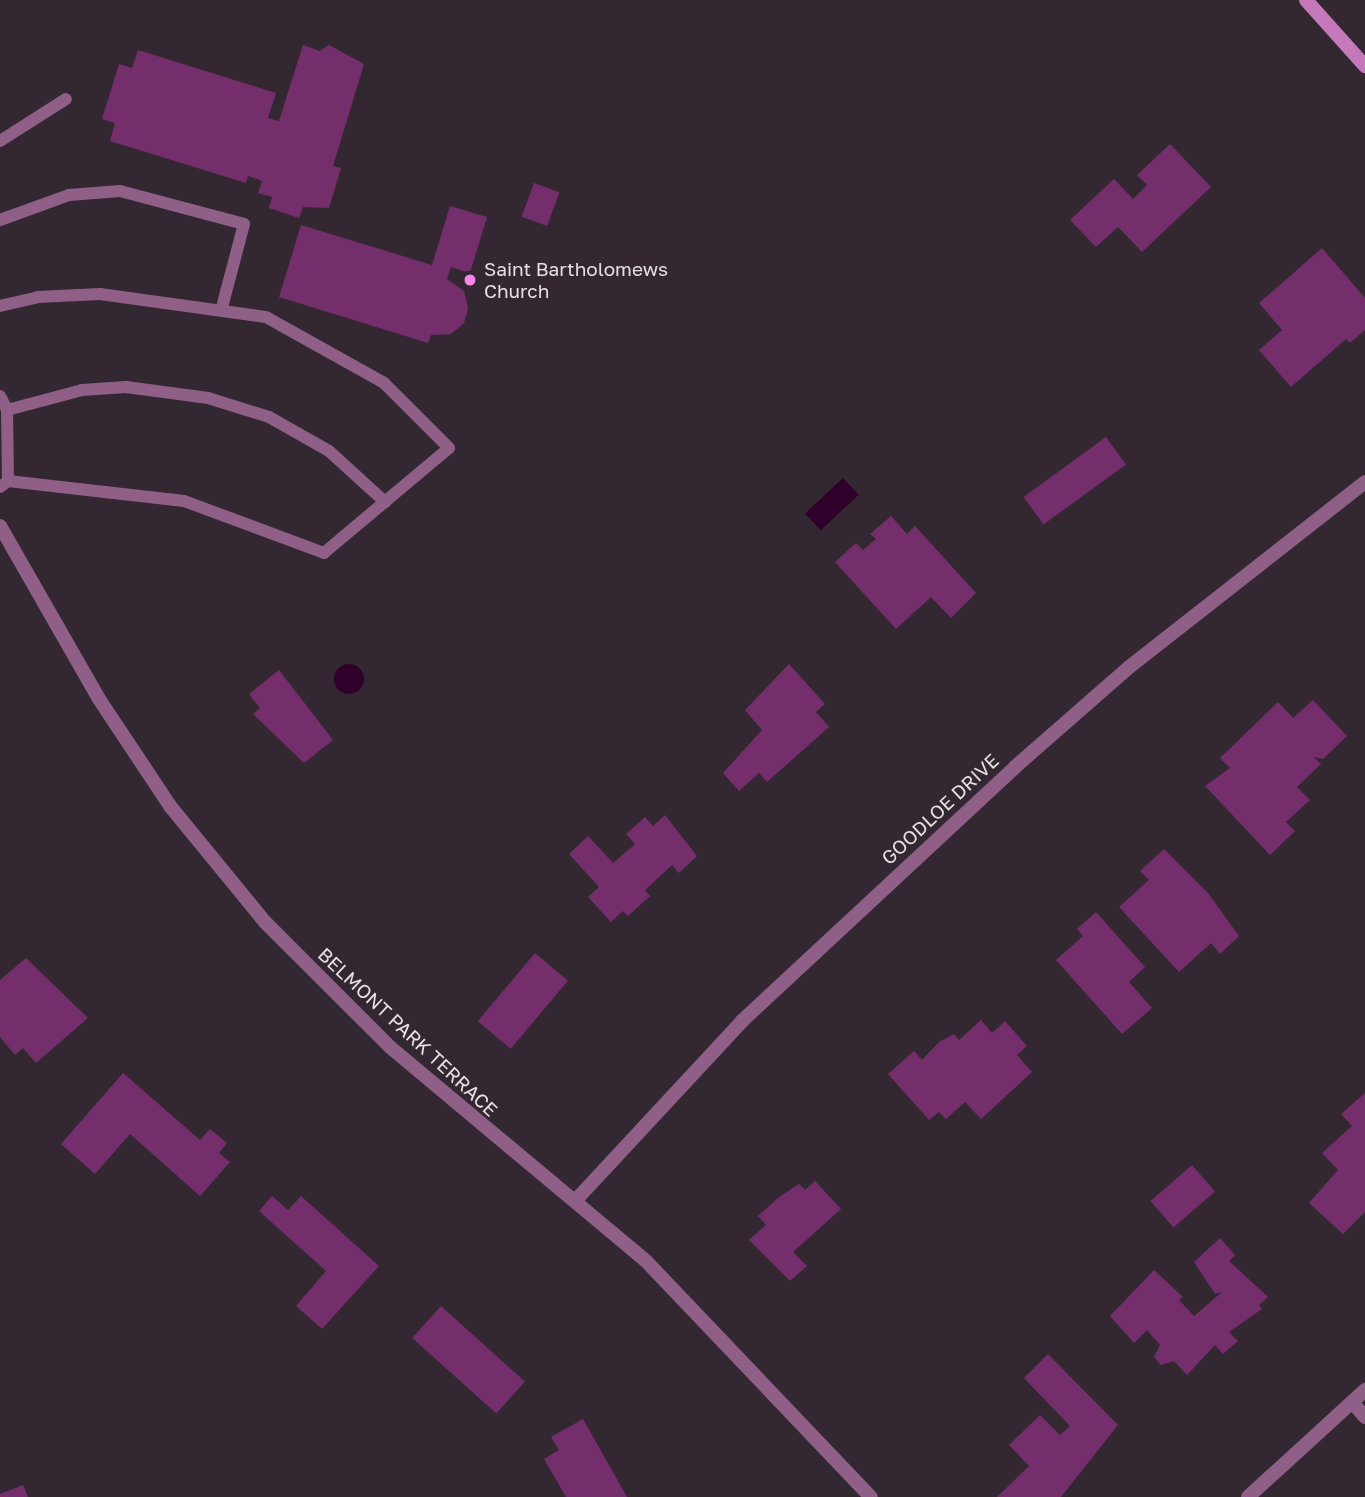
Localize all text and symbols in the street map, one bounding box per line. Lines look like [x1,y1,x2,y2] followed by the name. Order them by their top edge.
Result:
[484,258,668,302] place label: Saint Bartholomews Church
[462,272,478,288] marker: Saint Bartholomews Church
[877,749,1003,869] street label: GOODLOE DRIVE
[314,943,502,1121] street label: BELMONT PARK TERRACE

